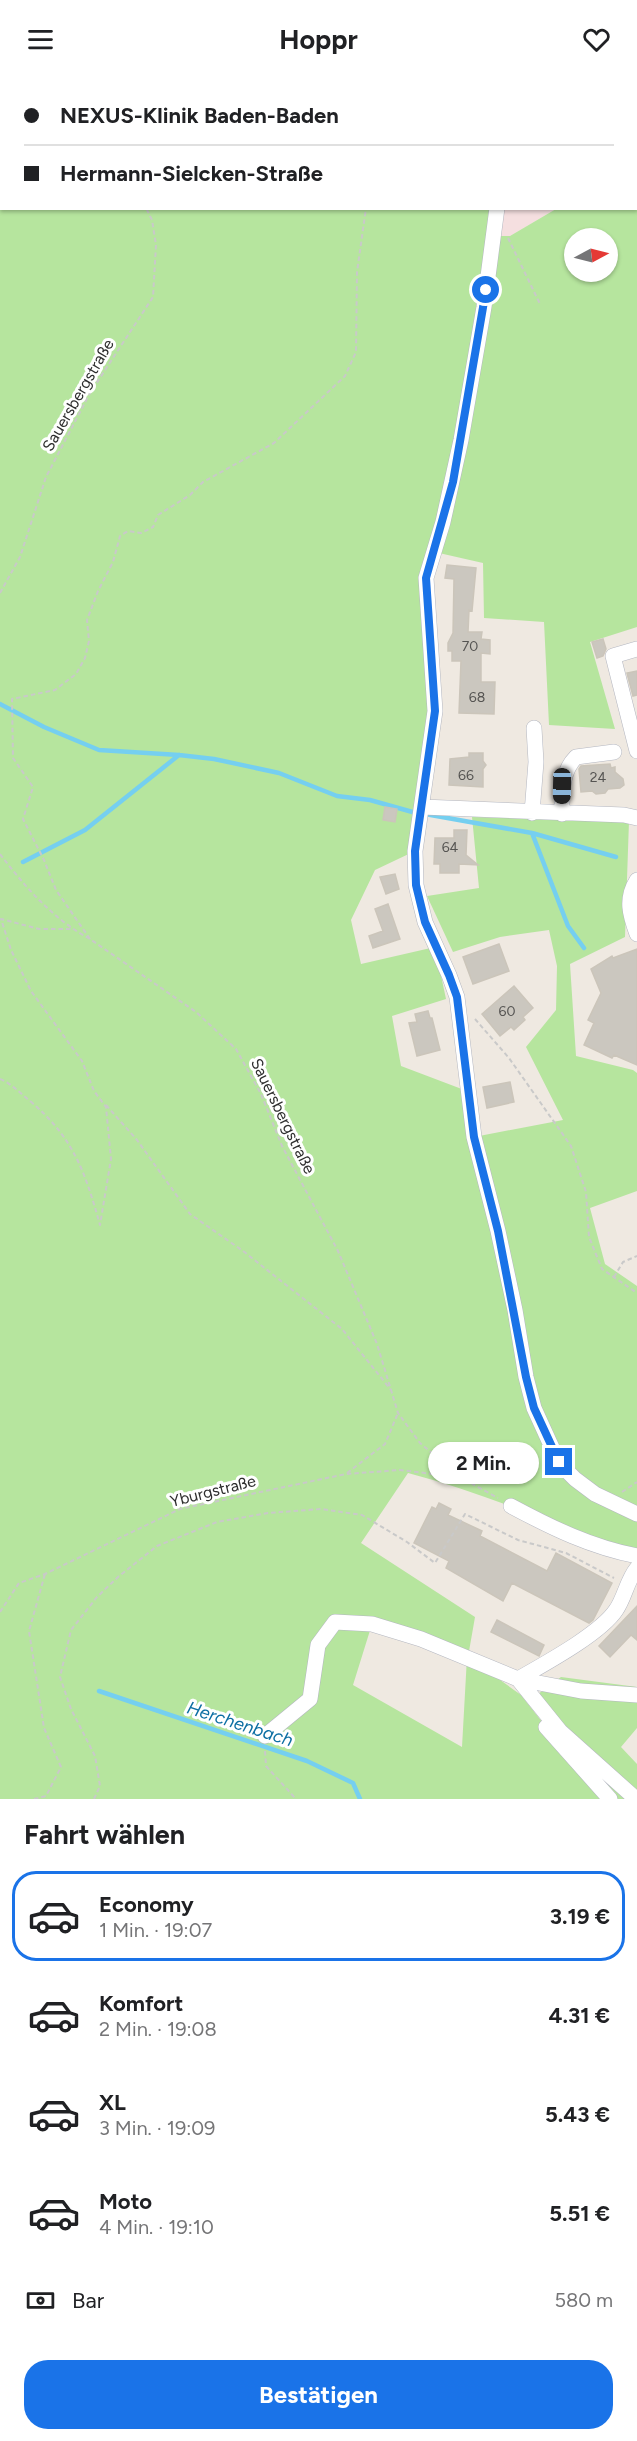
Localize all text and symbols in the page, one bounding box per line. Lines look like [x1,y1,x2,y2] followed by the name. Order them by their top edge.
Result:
[24,23,57,56] icon: menu
[279,23,358,56] text: Hoppr
[580,23,613,56] icon: heart
[60,102,339,129] text: NEXUS-Klinik Baden-Baden
[60,160,323,187] text: Hermann-Sielcken-Straße
[564,228,618,282] north arrow
[564,228,618,282] map controls
[472,276,499,303] route start
[38,335,118,454] street label: Sauersbergstraße
[462,638,478,655] house number: 70
[469,689,485,706] house number: 68
[458,767,474,784] house number: 66
[553,768,571,804] car
[590,769,607,786] house number: 24
[442,839,459,856] house number: 64
[499,1003,515,1020] house number: 60
[247,1055,319,1177] street label: Sauersbergstraße
[427,1441,538,1483] callout: 2 Min.
[545,1448,572,1475] route end
[456,1451,511,1475] text: 2 Min.
[168,1471,258,1511] street label: Yburgstraße
[184,1697,296,1751] water label: Herchenbach
[24,1818,185,1851] text: Fahrt wählen
[27,1889,81,1943] icon: car
[99,1891,194,1918] text: Economy
[550,1903,610,1930] text: 3.19 €
[99,1918,212,1942] text: 1 Min. · 19:07
[27,1988,81,2042] icon: car
[99,1990,183,2017] text: Komfort
[549,2002,610,2029] text: 4.31 €
[99,2017,217,2041] text: 2 Min. · 19:08
[27,2087,81,2141] icon: car
[99,2089,126,2116] text: XL
[545,2101,610,2128] text: 5.43 €
[99,2116,215,2140] text: 3 Min. · 19:09
[27,2186,81,2240] icon: car
[99,2188,152,2215] text: Moto
[549,2200,610,2227] text: 5.51 €
[99,2215,214,2239] text: 4 Min. · 19:10
[24,2284,57,2317] icon: cash
[72,2287,104,2314] text: Bar
[554,2288,613,2312] text: 580 m
[24,2360,613,2429] button: Bestätigen

